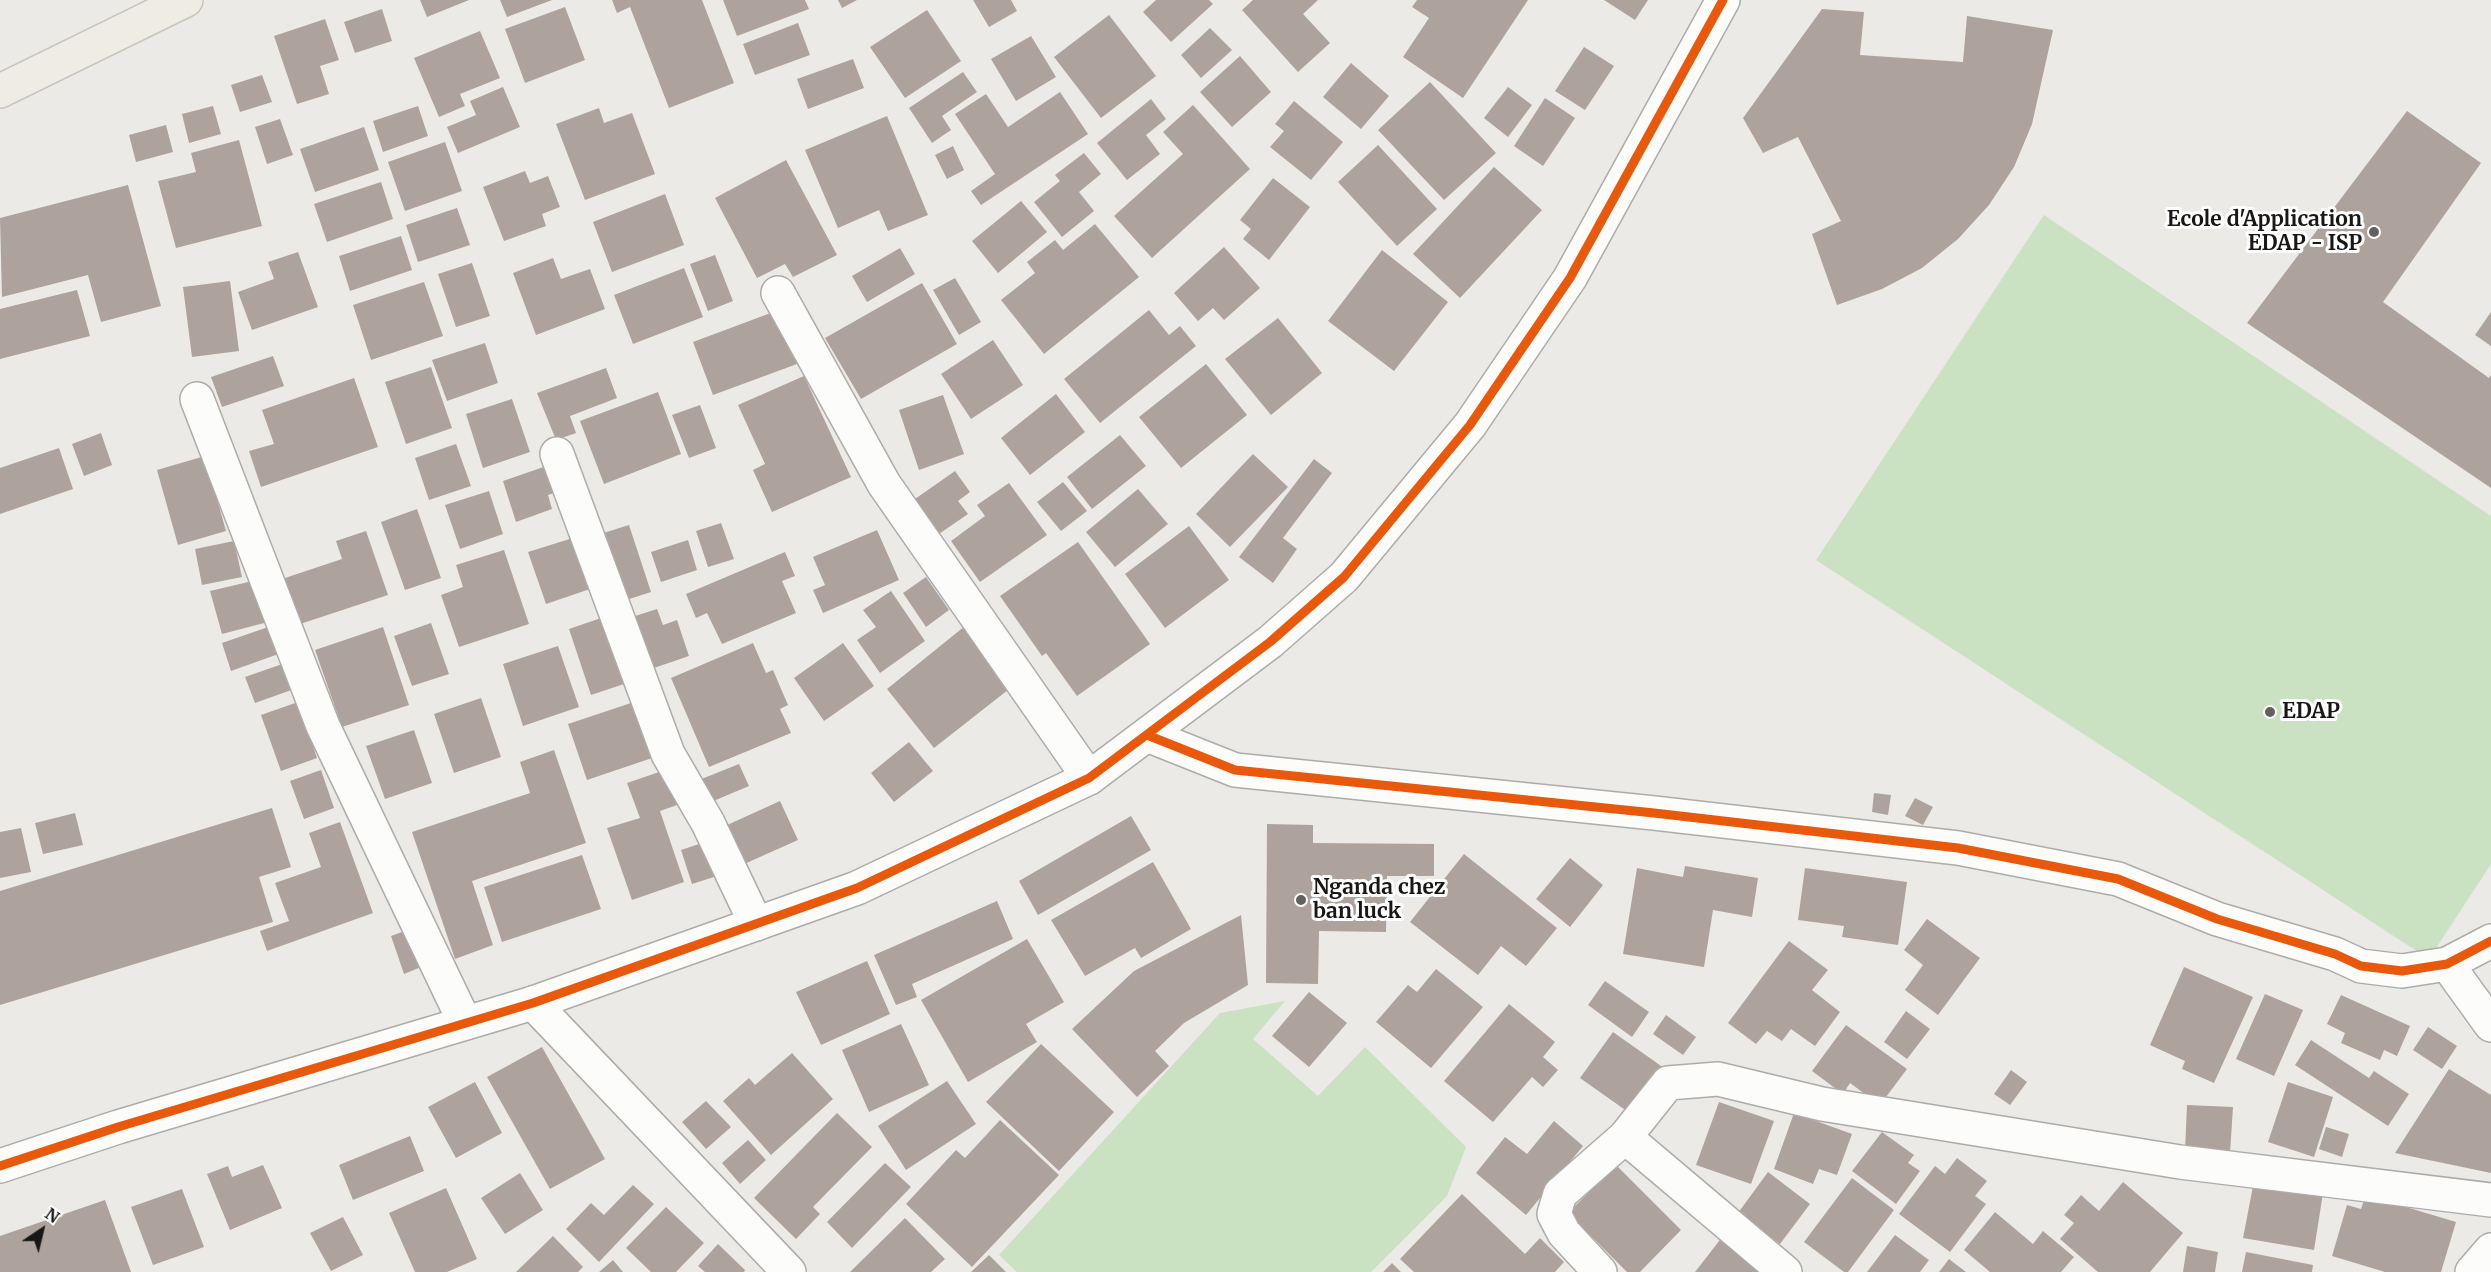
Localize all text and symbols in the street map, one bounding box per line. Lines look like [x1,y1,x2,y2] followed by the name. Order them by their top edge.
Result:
[2167,207,2362,257] place label: Ecole d'Application EDAP - ISP
[2367,225,2381,239] marker: Ecole d'Application EDAP - ISP
[2282,699,2340,725] place label: EDAP
[2263,705,2277,719] marker: EDAP
[1313,875,1445,925] place label: Nganda chez ban luck
[1294,893,1308,907] marker: Nganda chez ban luck
[12,1200,72,1260] north arrow
[41,1203,63,1227] text: N

